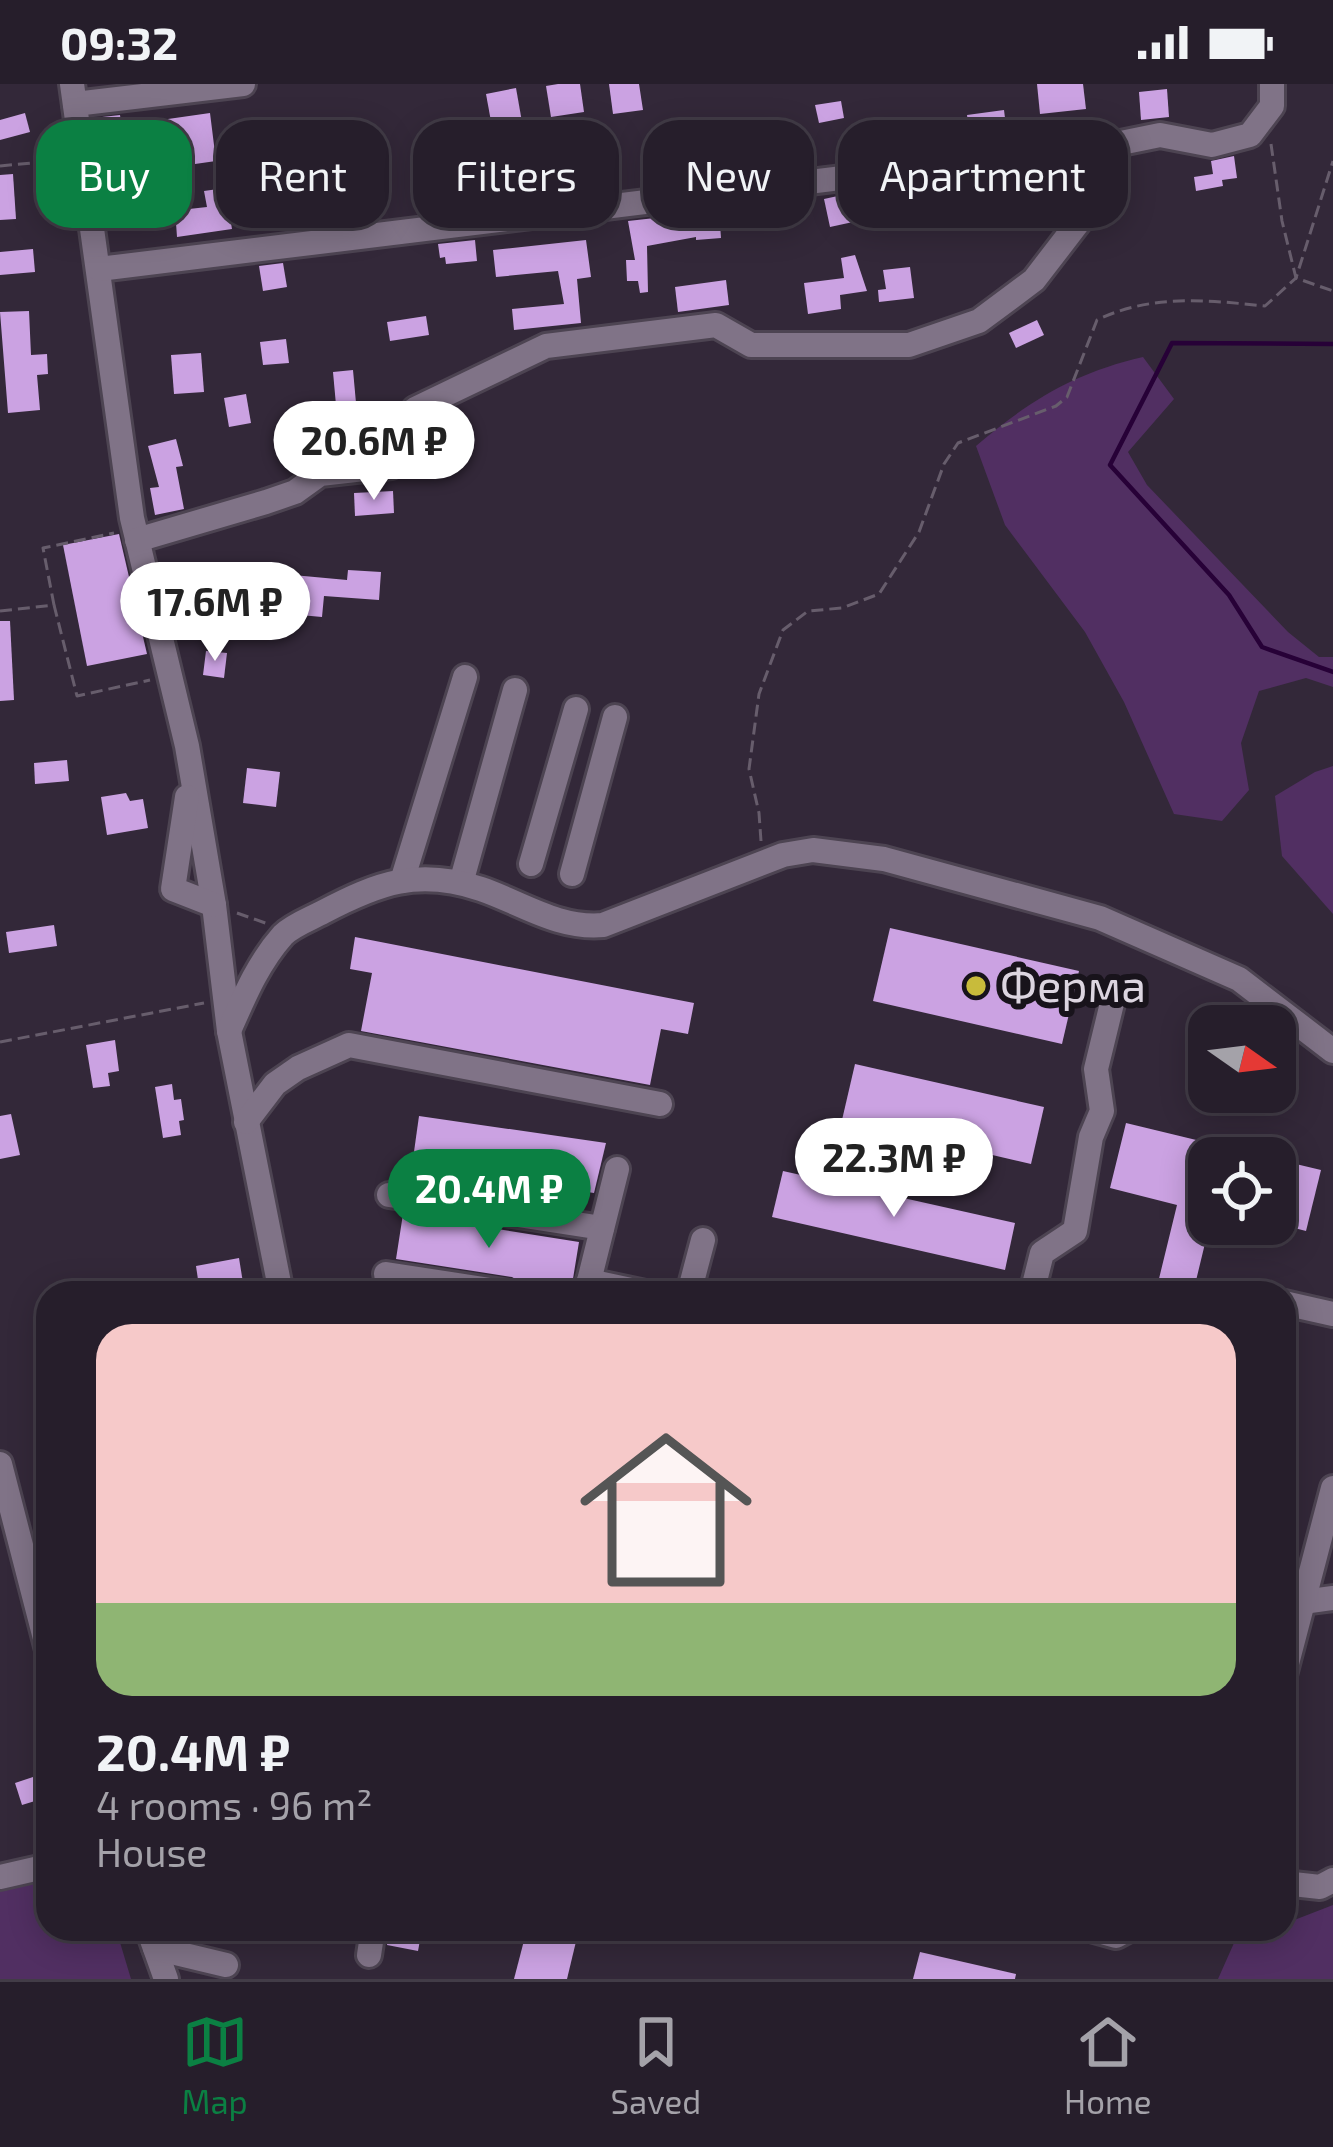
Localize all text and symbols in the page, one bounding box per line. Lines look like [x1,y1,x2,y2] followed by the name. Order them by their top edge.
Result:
[60,15,178,69] text: 09:32
[36,120,192,228] chip: Buy
[216,120,389,228] chip: Rent
[413,120,619,228] chip: Filters
[643,120,814,228] chip: New
[838,120,1128,228] chip: Apartment
[263,401,485,503] pin: 20.6M ₽
[301,416,447,463] text: 20.6M ₽
[104,562,326,664] pin: 17.6M ₽
[147,577,283,624] text: 17.6M ₽
[1000,957,1146,1011] place label: Ферма
[963,973,989,999] marker: Ферма
[1188,1005,1296,1113] north arrow
[1188,1005,1296,1245] map controls
[783,1118,1005,1220] pin: 22.3M ₽
[822,1133,966,1180] text: 22.3M ₽
[1188,1137,1296,1245] button: locate
[378,1149,600,1251] pin: 20.4M ₽
[415,1164,563,1211] text: 20.4M ₽
[558,1402,774,1618] icon: home
[96,1720,290,1781] text: 20.4M ₽
[96,1781,372,1828] text: 4 rooms · 96 m²
[96,1828,207,1875] text: House
[181,2009,248,2121] tab: Map
[611,2009,701,2121] tab: Saved
[1064,2009,1152,2121] tab: Home

